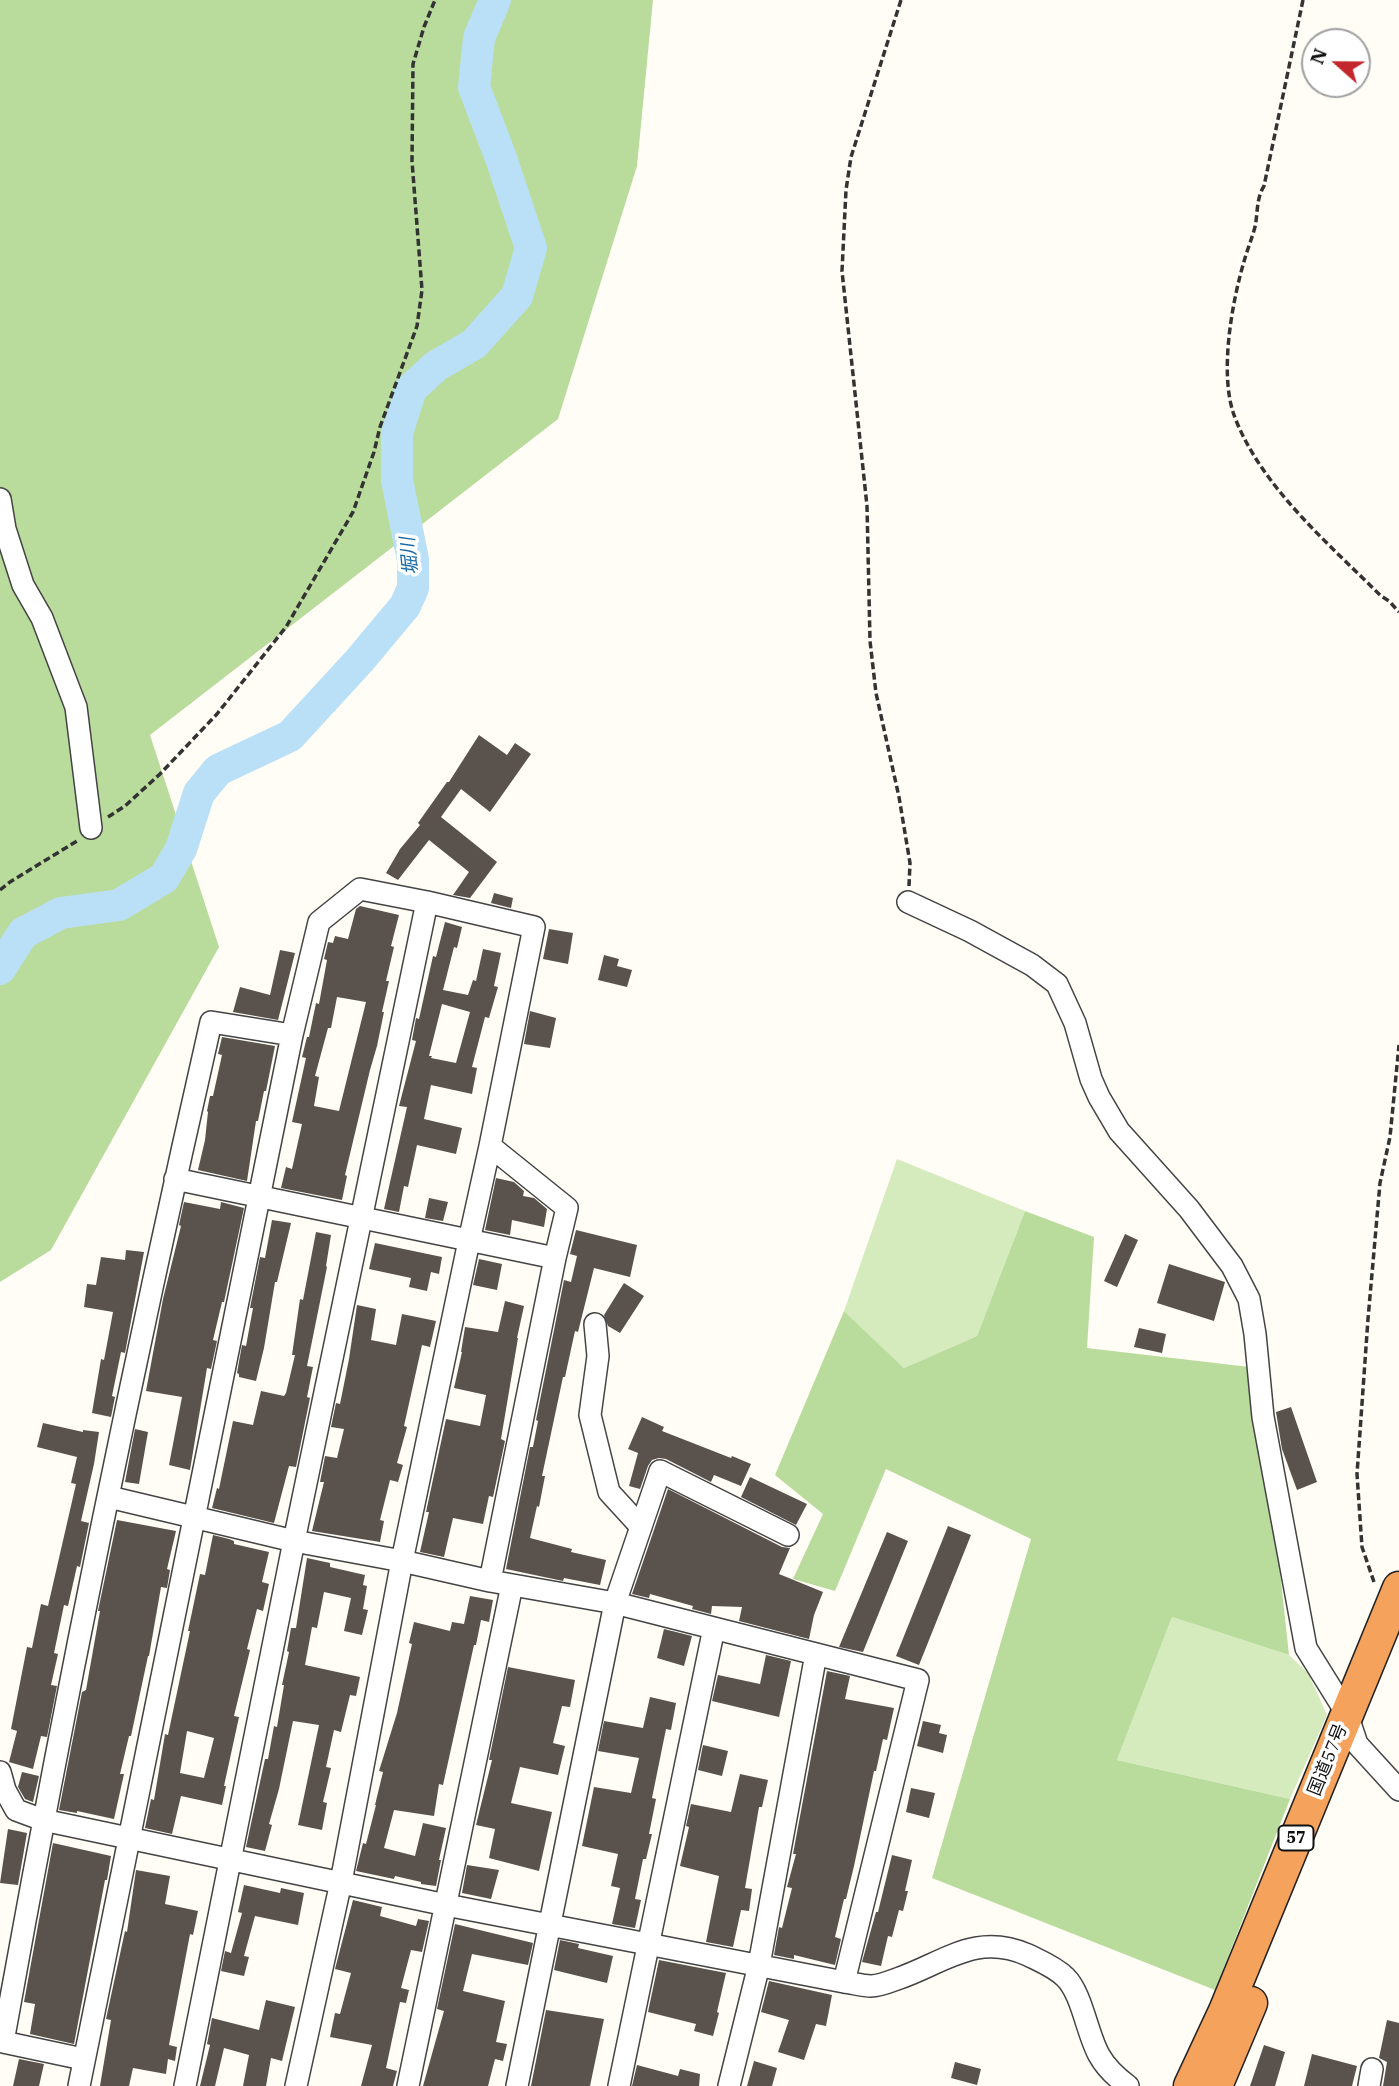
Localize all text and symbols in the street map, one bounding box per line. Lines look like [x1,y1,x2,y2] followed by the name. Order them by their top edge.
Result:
[1301,28,1371,98] north arrow
[1304,45,1332,68] text: N
[397,536,423,576] water label: 堀川
[1304,1721,1352,1799] street label: 国道57号
[1278,1826,1314,1850] road number: 57

